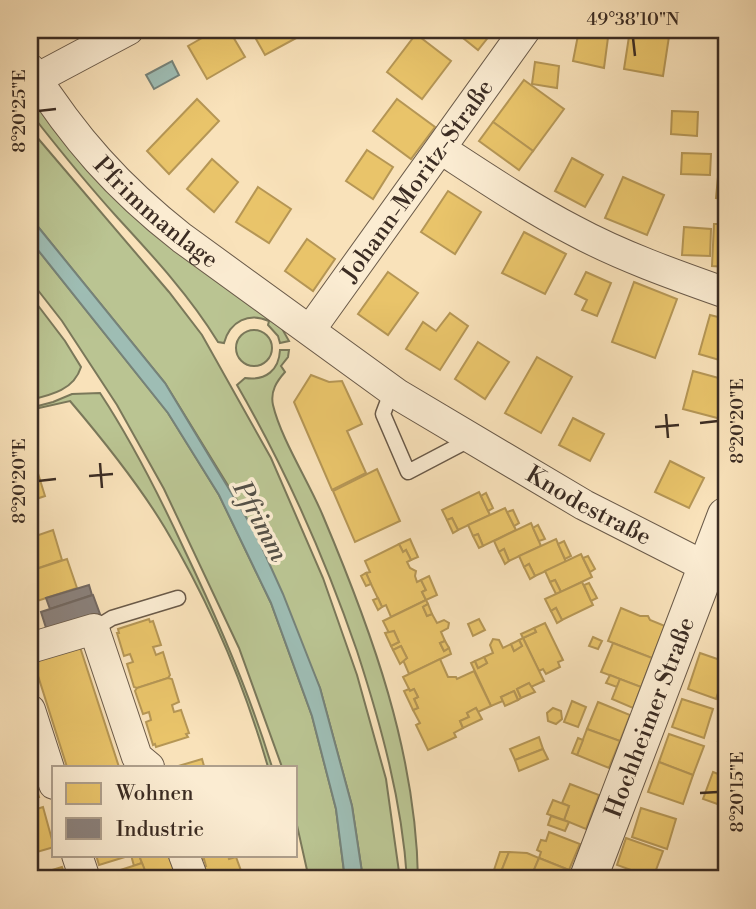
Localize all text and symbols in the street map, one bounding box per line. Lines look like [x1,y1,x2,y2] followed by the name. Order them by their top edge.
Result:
[587,8,680,31] text: 49°38'10"N
[8,69,31,153] text: 8°20'25"E
[335,74,501,289] street label: Johann-Moritz-Straße
[86,151,224,275] street label: Pfrimmanlage
[726,378,749,464] text: 8°20'20"E
[8,438,31,524] text: 8°20'20"E
[520,460,656,553] street label: Knodestraße
[225,475,295,568] water label: Pfrimm
[599,613,702,822] street label: Hochheimer Straße
[726,751,749,833] text: 8°20'15"E
[52,766,298,856] legend
[115,781,194,807] text: Wohnen
[116,817,204,843] text: Industrie

